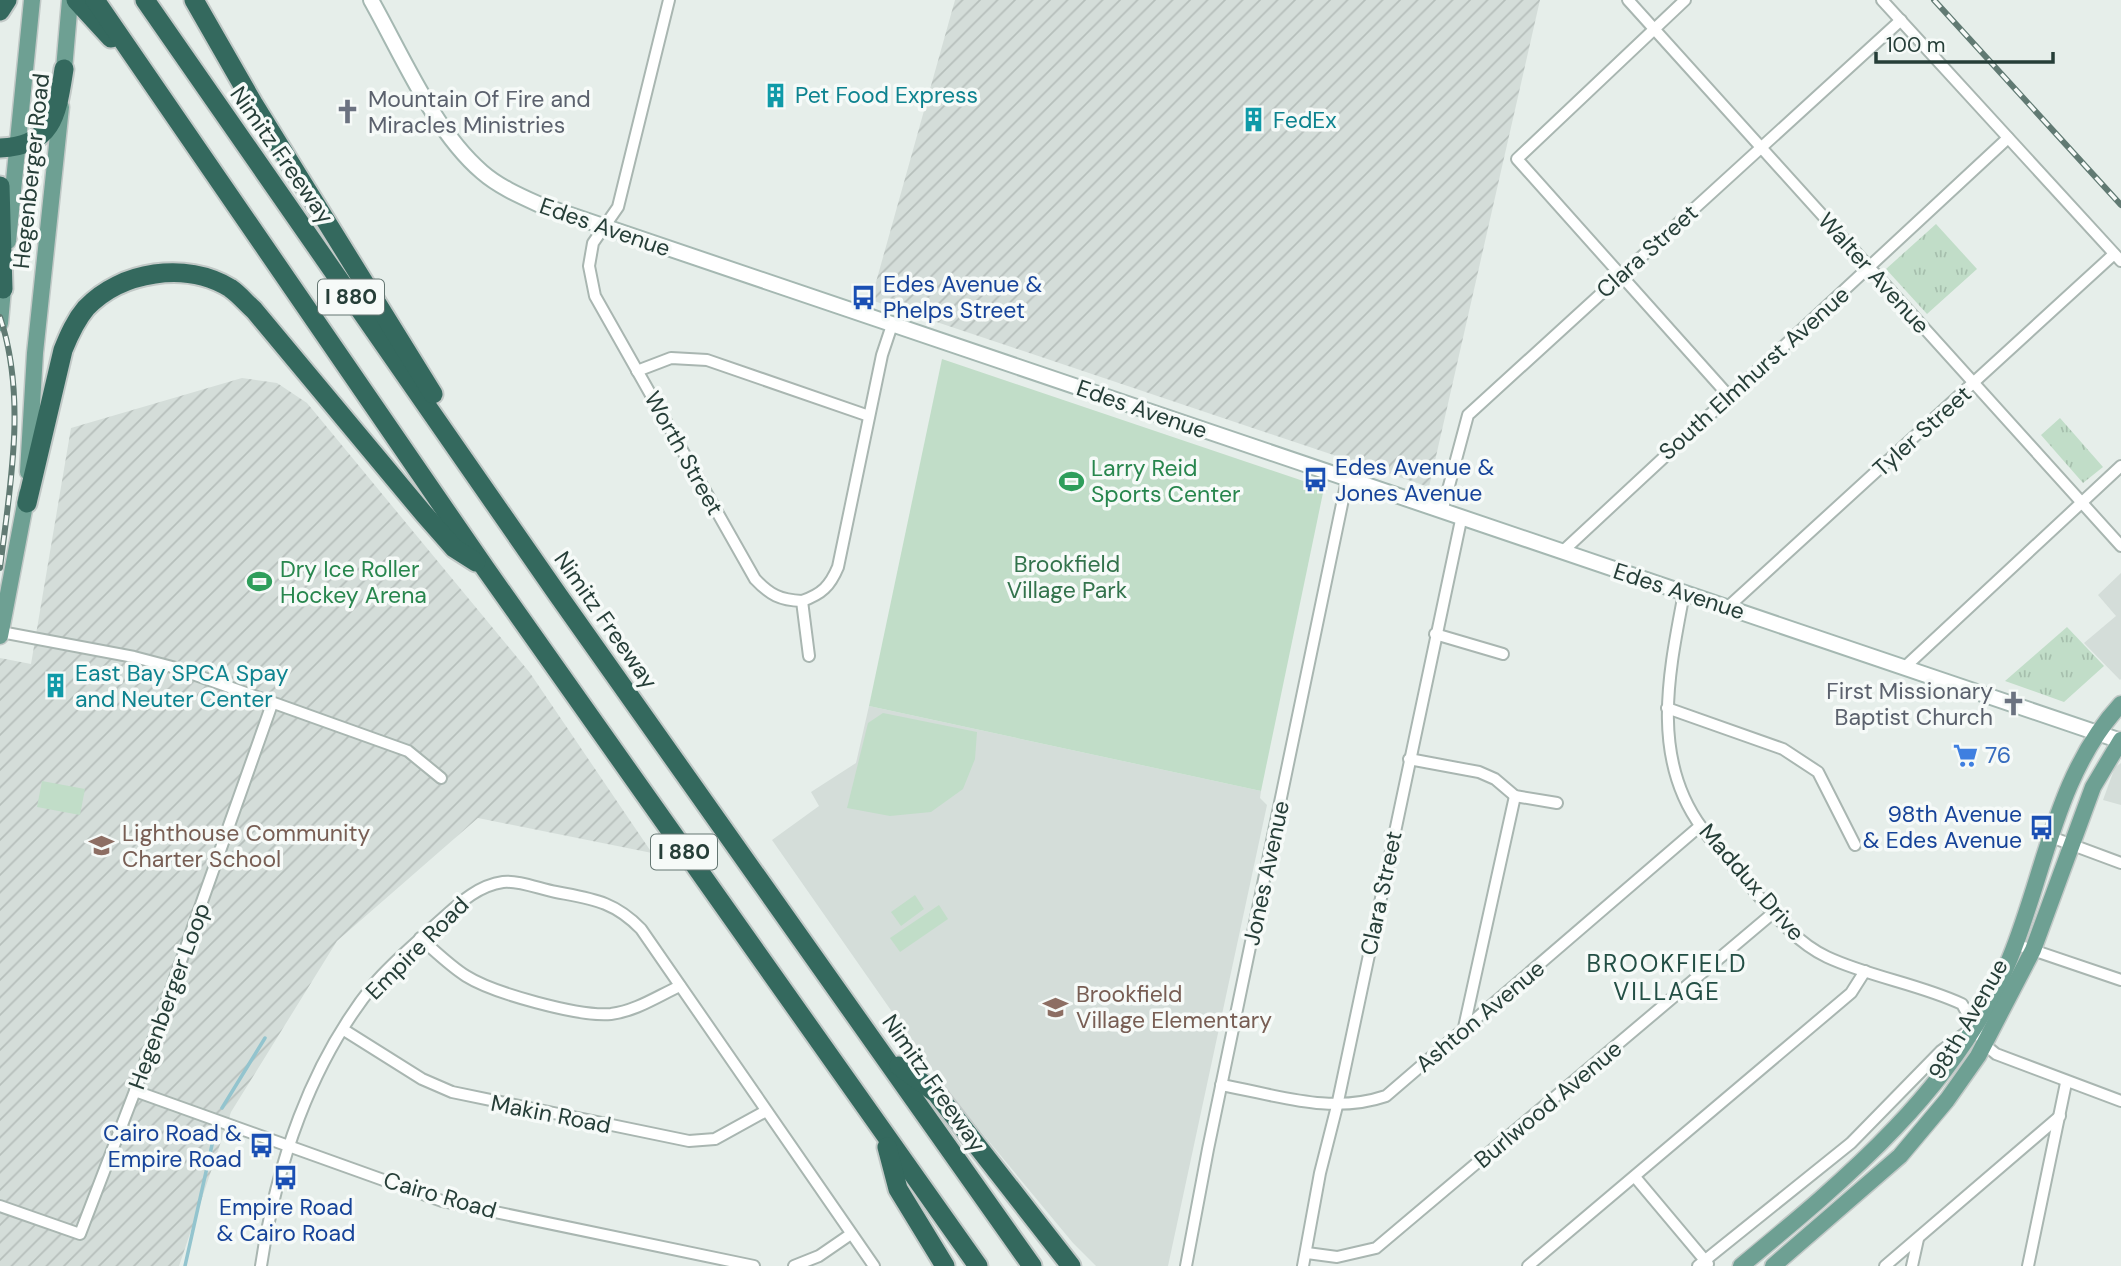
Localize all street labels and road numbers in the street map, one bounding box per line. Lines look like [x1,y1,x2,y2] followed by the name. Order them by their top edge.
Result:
[6,72,56,270] street label: Hegenberger Road
[223,80,341,230] street label: Nimitz Freeway
[536,191,674,263] street label: Edes Avenue
[1590,198,1704,304] street label: Clara Street
[1812,206,1936,340] street label: Walter Avenue
[1652,279,1856,467] street label: South Elmhurst Avenue
[318,280,384,314] road number: I 880
[1073,373,1211,445] street label: Edes Avenue
[1866,379,1978,483] street label: Tyler Street
[638,386,730,520] street label: Worth Street
[547,545,665,695] street label: Nimitz Freeway
[1610,556,1748,626] street label: Edes Avenue
[1236,798,1296,948] street label: Jones Avenue
[1693,817,1811,947] street label: Maddux Drive
[1353,828,1409,958] street label: Clara Street
[651,834,717,870] road number: I 880
[359,890,475,1006] street label: Empire Road
[121,899,217,1093] street label: Hegenberger Loop
[1409,953,1551,1079] street label: Ashton Avenue
[1921,953,2015,1085] street label: 98th Avenue
[875,1008,993,1158] street label: Nimitz Freeway
[1468,1033,1628,1175] street label: Burlwood Avenue
[488,1088,614,1140] street label: Makin Road
[380,1165,500,1225] street label: Cairo Road

